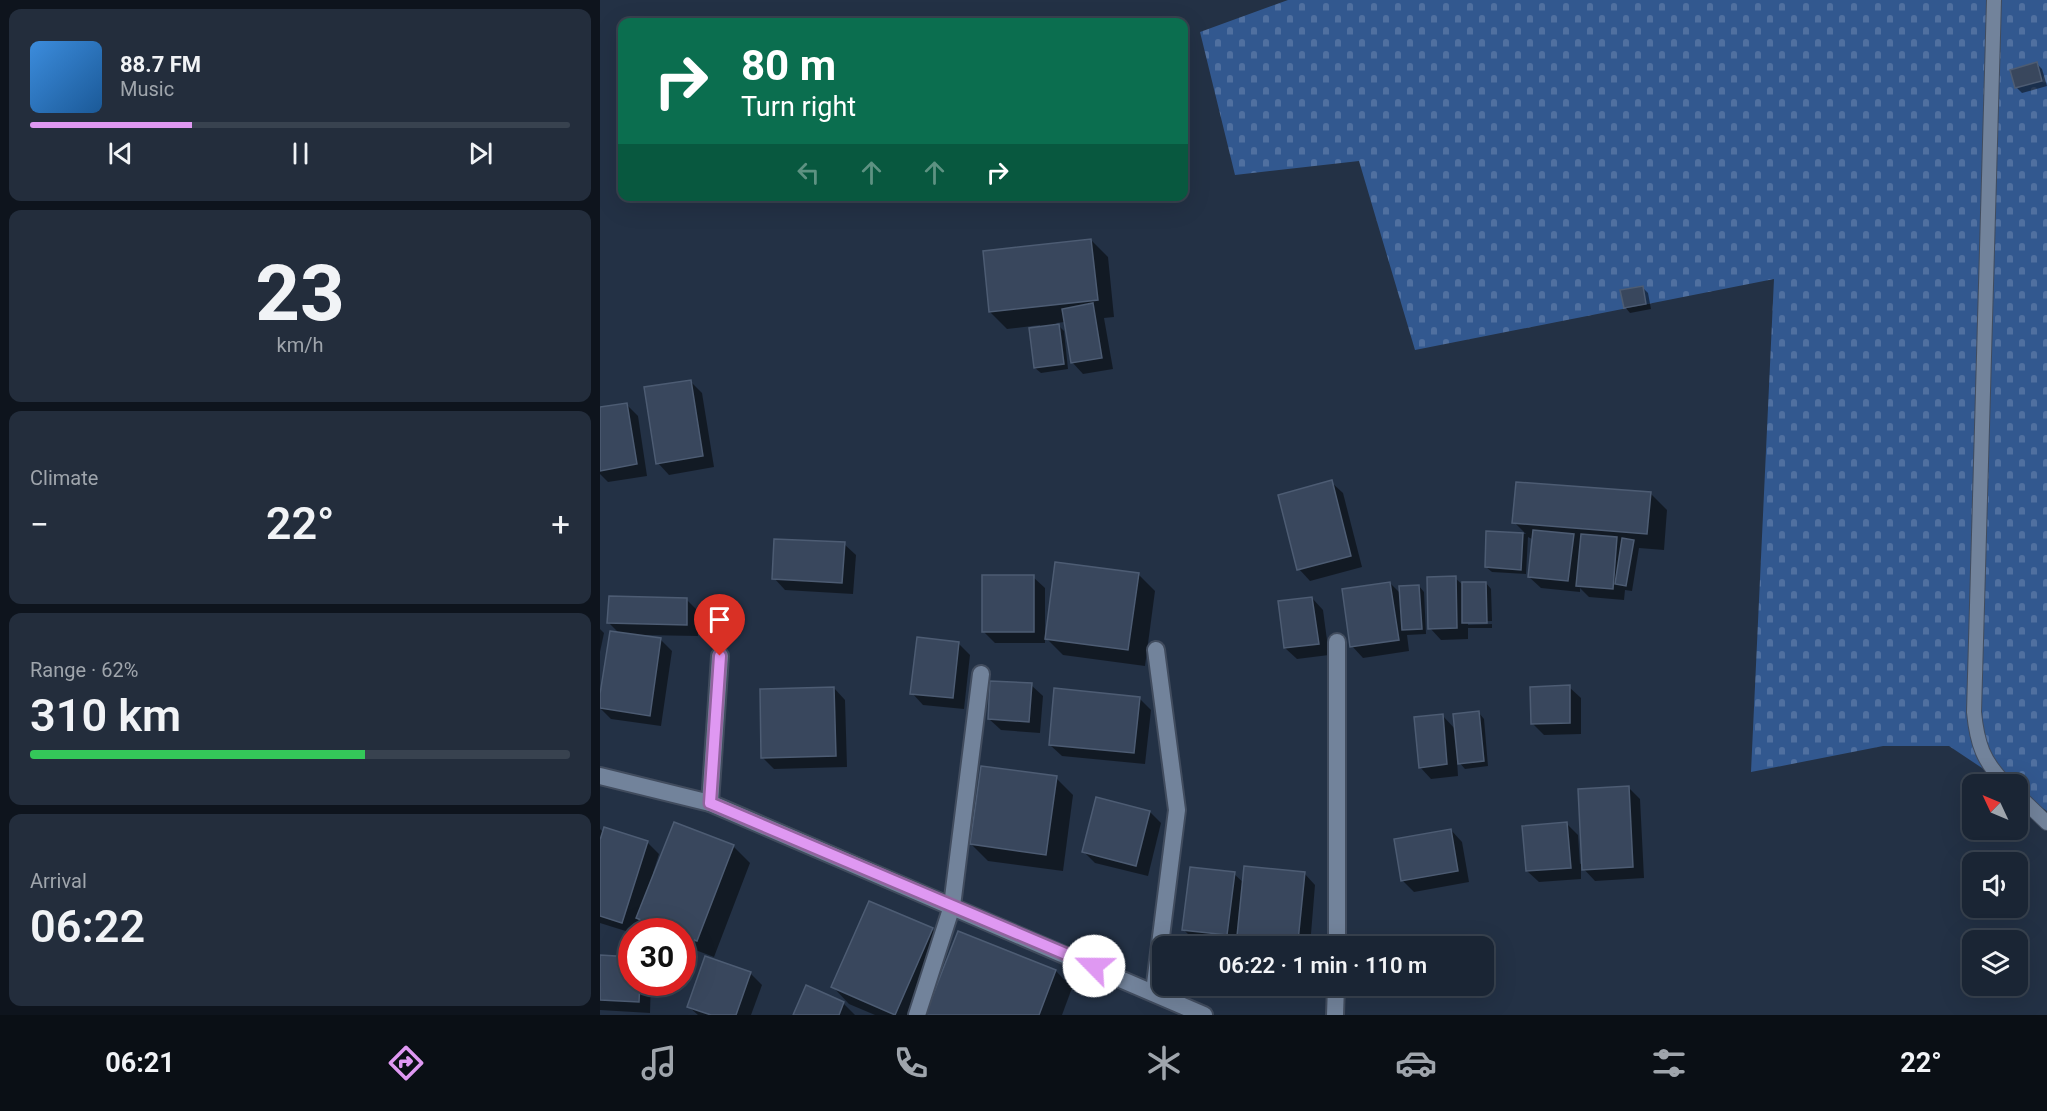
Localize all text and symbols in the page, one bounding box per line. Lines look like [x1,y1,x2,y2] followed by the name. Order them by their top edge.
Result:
[741,41,836,90] text: 80 m
[642,42,720,120] icon: right
[120,52,201,77] text: 88.7 FM
[120,77,174,101] text: Music
[741,91,856,123] text: Turn right
[104,137,137,170] icon: previous
[284,137,317,170] icon: pause
[464,137,497,170] icon: next
[792,156,825,189] icon: left
[855,156,888,189] icon: ahead
[918,156,951,189] icon: ahead
[981,156,1014,189] icon: right
[255,248,345,339] text: 23
[277,333,323,357] text: km/h
[30,466,98,490] text: Climate
[266,497,334,550] text: 22°
[30,505,49,544] text: −
[551,505,570,544] text: +
[694,594,745,656] pin
[703,603,736,636] icon: arrive
[30,658,138,682] text: Range · 62%
[30,689,181,742] text: 310 km
[1962,774,2028,840] north arrow
[1962,774,2028,996] map controls
[1962,852,2028,918] button: sound
[30,869,87,893] text: Arrival
[30,900,145,953] text: 06:22
[618,918,696,996] speed limit sign: 30
[1962,930,2028,996] button: layers
[1062,934,1126,998] position arrow
[1219,953,1427,978] text: 06:22 · 1 min · 110 m
[385,1042,427,1084] icon: directions
[638,1042,680,1084] icon: music
[890,1042,932,1084] icon: phone
[1143,1042,1185,1084] icon: climate
[1395,1042,1437,1084] icon: car
[1648,1042,1690,1084] icon: filters
[105,1047,175,1079] text: 06:21
[1900,1047,1942,1079] text: 22°

